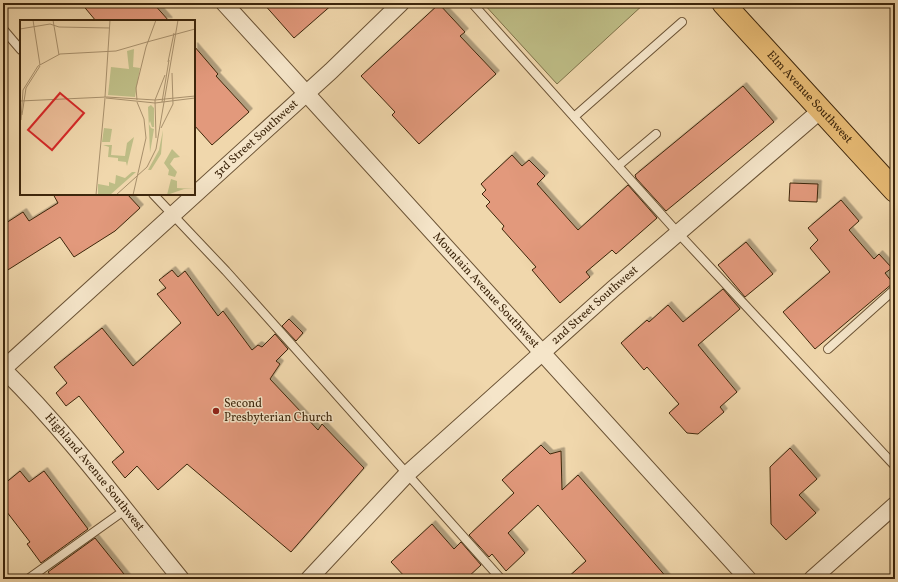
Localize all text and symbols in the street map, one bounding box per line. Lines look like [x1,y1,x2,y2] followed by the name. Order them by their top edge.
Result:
[20,20,195,195] inset map
[763,48,856,147] street label: Elm Avenue Southwest
[210,96,302,182] street label: 3rd Street Southwest
[429,229,543,352] street label: Mountain Avenue Southwest
[548,263,642,349] street label: 2nd Street Southwest
[224,396,333,426] place label: Second Presbyterian Church
[211,406,221,416] marker: Second Presbyterian Church
[41,410,148,535] street label: Highland Avenue Southwest

